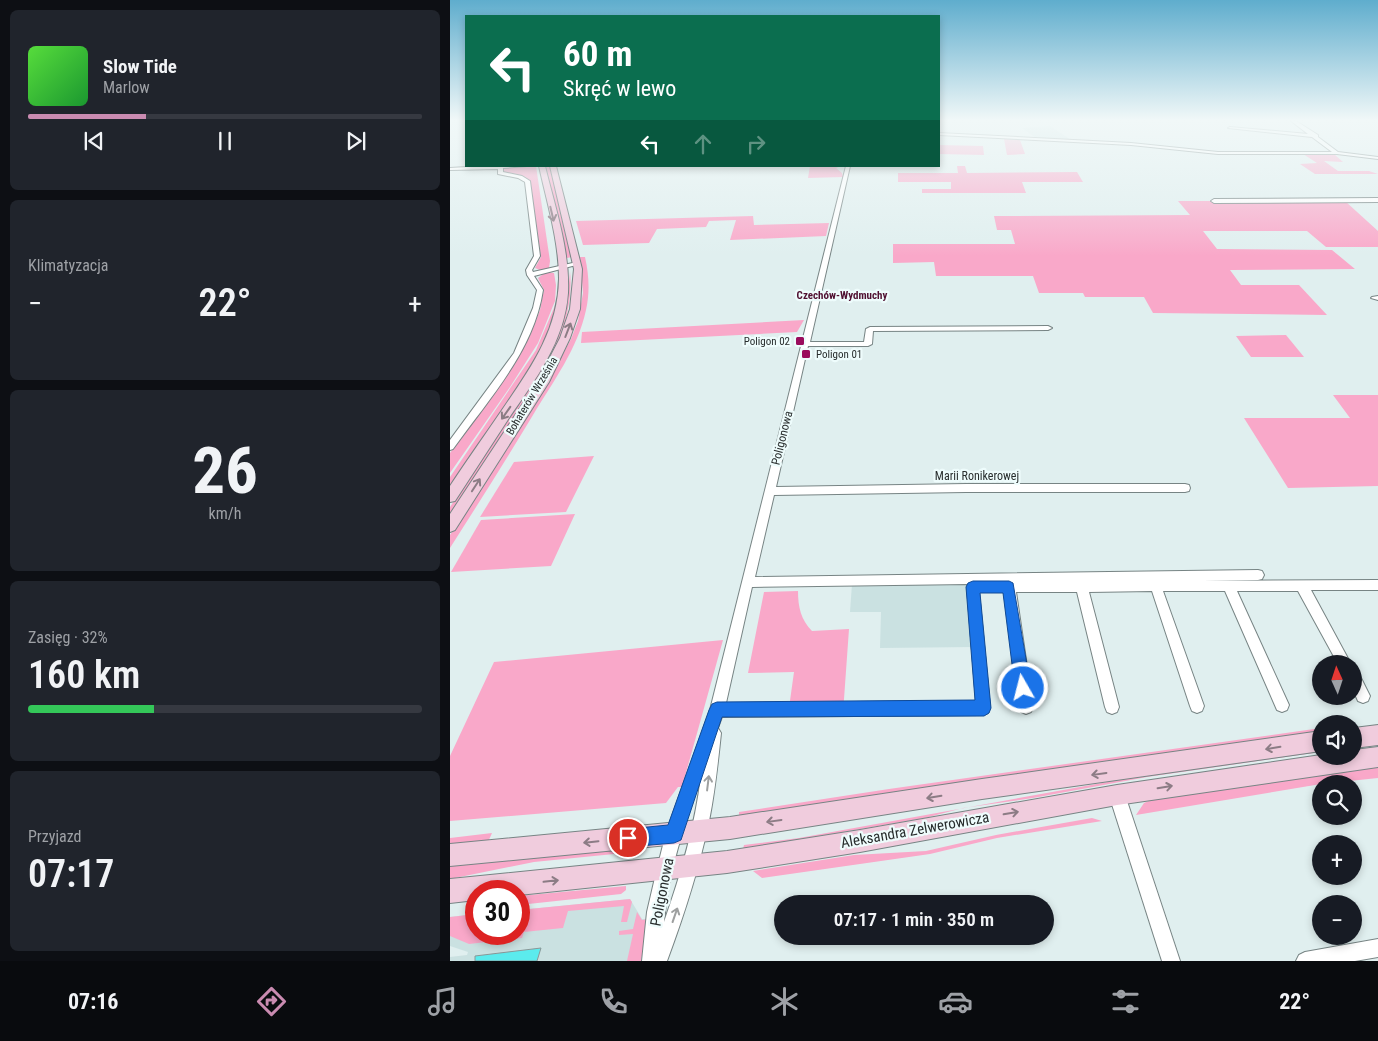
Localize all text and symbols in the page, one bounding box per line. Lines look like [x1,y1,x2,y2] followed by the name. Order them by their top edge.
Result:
[563,34,632,75] text: 60 m
[480,35,545,100] icon: left
[103,55,177,78] text: Slow Tide
[563,76,676,101] text: Skręć w lewo
[103,78,150,97] text: Marlow
[80,127,108,155] icon: previous
[211,127,239,155] icon: pause
[342,127,370,155] icon: next
[636,130,664,158] icon: left
[689,130,717,158] icon: ahead
[742,130,770,158] icon: right
[548,205,557,221] one-way arrow
[28,256,109,275] text: Klimatyzacja
[199,281,251,325] text: 22°
[28,287,42,320] text: −
[408,287,422,320] text: +
[797,289,887,302] district label: Czechów-Wydmuchy
[564,323,573,338] one-way arrow
[744,335,790,348] place label: Poligon 02
[794,335,806,347] marker: Poligon 02
[800,348,812,360] marker: Poligon 01
[816,348,862,361] place label: Poligon 01
[504,355,560,437] street label: Bohaterów Września
[501,406,511,420] one-way arrow
[769,409,796,467] street label: Poligonowa
[192,433,258,509] text: 26
[935,469,1019,483] street label: Marii Ronikerowej
[472,479,482,493] one-way arrow
[209,504,241,523] text: km/h
[28,628,108,647] text: Zasięg · 32%
[28,653,140,697] text: 160 km
[1312,655,1362,705] north arrow
[1312,655,1362,945] map controls
[996,661,1048,713] position arrow
[1312,715,1362,765] button: sound
[1265,743,1281,753] one-way arrow
[1091,769,1107,779] one-way arrow
[1312,775,1362,825] button: search
[703,776,713,792] one-way arrow
[1157,782,1173,792] one-way arrow
[927,792,943,802] one-way arrow
[839,808,991,852] street label: Aleksandra Zelwerowicza
[1003,808,1019,817] one-way arrow
[607,817,649,859] pin
[766,817,782,827] one-way arrow
[614,824,642,852] icon: arrive
[28,827,82,846] text: Przyjazd
[1312,835,1362,885] button: +
[583,837,599,847] one-way arrow
[28,852,114,896] text: 07:17
[647,856,677,928] street label: Poligonowa
[542,876,558,886] one-way arrow
[465,880,530,945] speed limit sign: 30
[1312,895,1362,945] button: −
[670,907,680,923] one-way arrow
[834,908,994,931] text: 07:17 · 1 min · 350 m
[254,984,289,1019] icon: directions
[425,984,460,1019] icon: music
[596,984,631,1019] icon: phone
[767,984,802,1019] icon: climate
[938,984,973,1019] icon: car
[1108,984,1143,1019] icon: filters
[68,989,118,1014] text: 07:16
[1279,989,1310,1014] text: 22°

